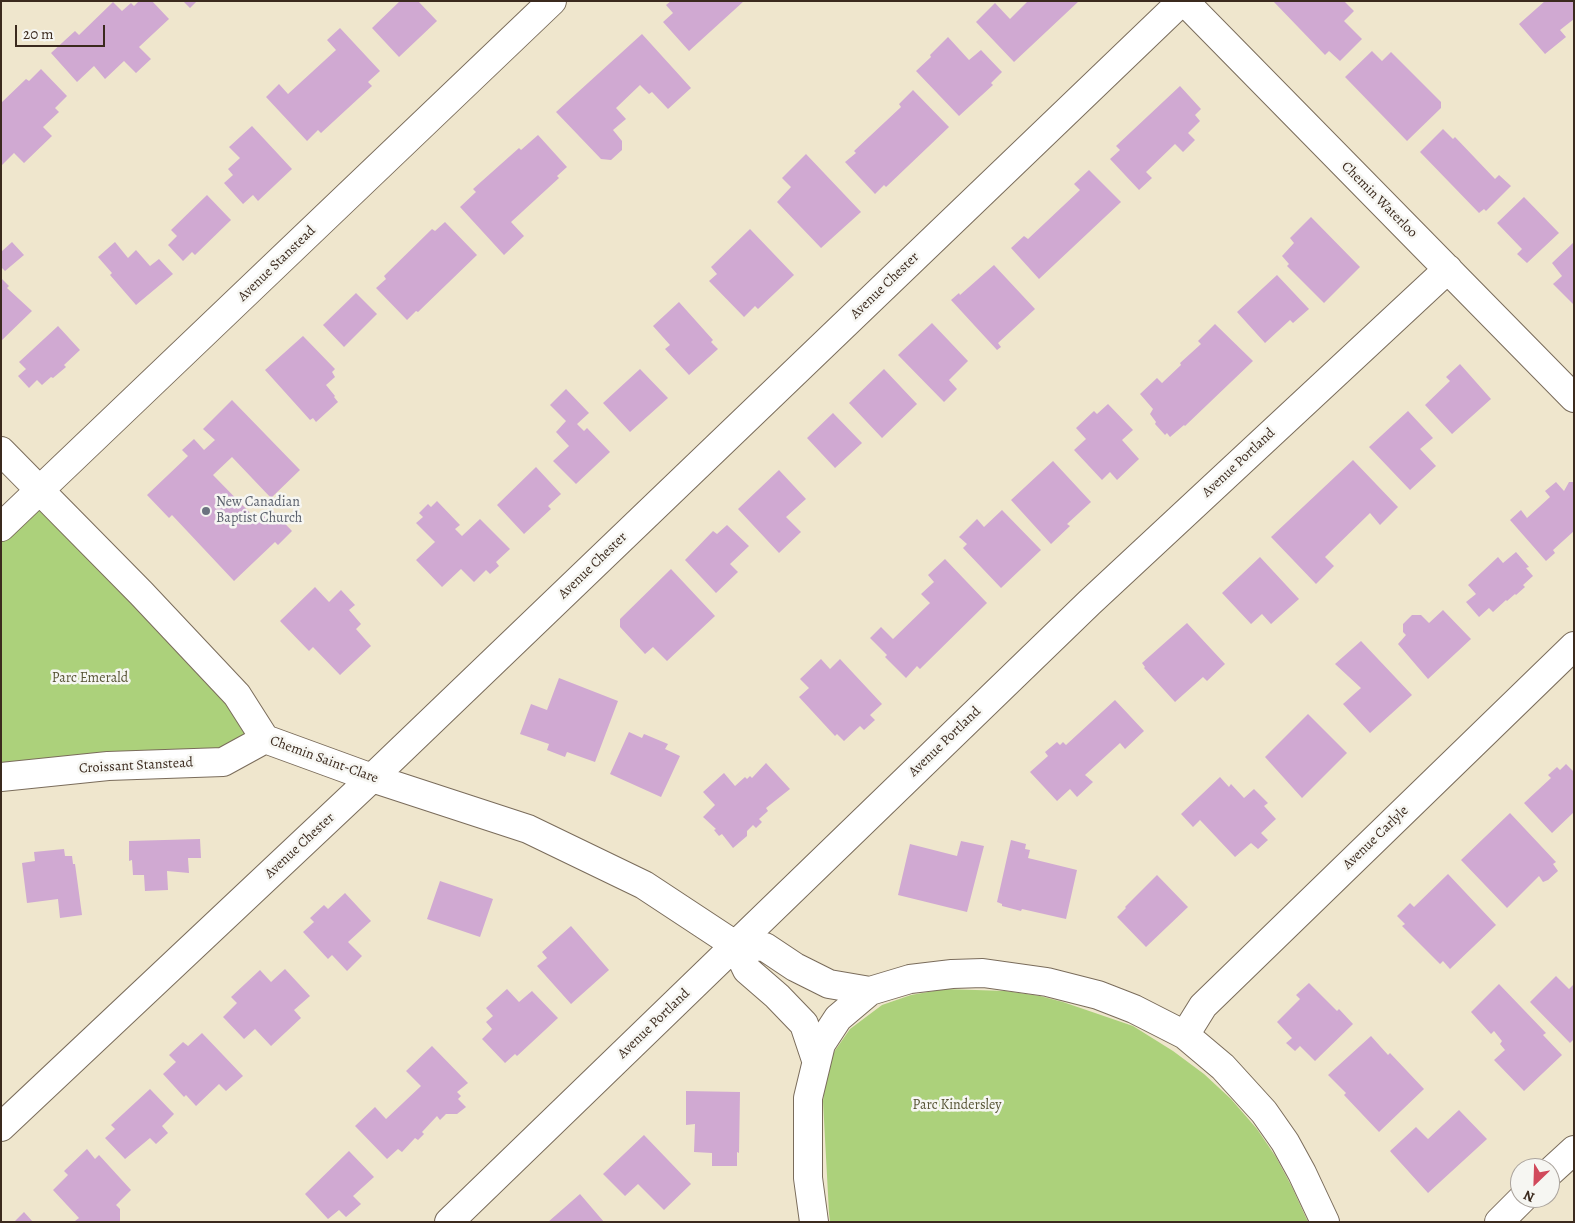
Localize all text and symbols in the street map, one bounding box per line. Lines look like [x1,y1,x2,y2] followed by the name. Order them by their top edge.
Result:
[18,15,108,47] scale bar
[23,24,54,44] text: 20 m
[1337,158,1421,242] street label: Chemin Waterloo
[235,223,319,305] street label: Avenue Stanstead
[847,249,923,323] street label: Avenue Chester
[1199,425,1279,501] street label: Avenue Portland
[216,495,302,528] place label: New Canadian Baptist Church
[200,505,212,517] marker: New Canadian Baptist Church
[555,529,631,603] street label: Avenue Chester
[52,671,128,687] park label: Parc Emerald
[905,703,985,781] street label: Avenue Portland
[268,733,380,787] street label: Chemin Saint-Clare
[79,755,193,777] street label: Croissant Stanstead
[1340,803,1412,873] street label: Avenue Carlyle
[262,810,338,882] street label: Avenue Chester
[614,985,694,1063] street label: Avenue Portland
[912,1098,1002,1114] park label: Parc Kindersley
[1510,1158,1560,1208] north arrow
[1521,1185,1538,1207] text: N

